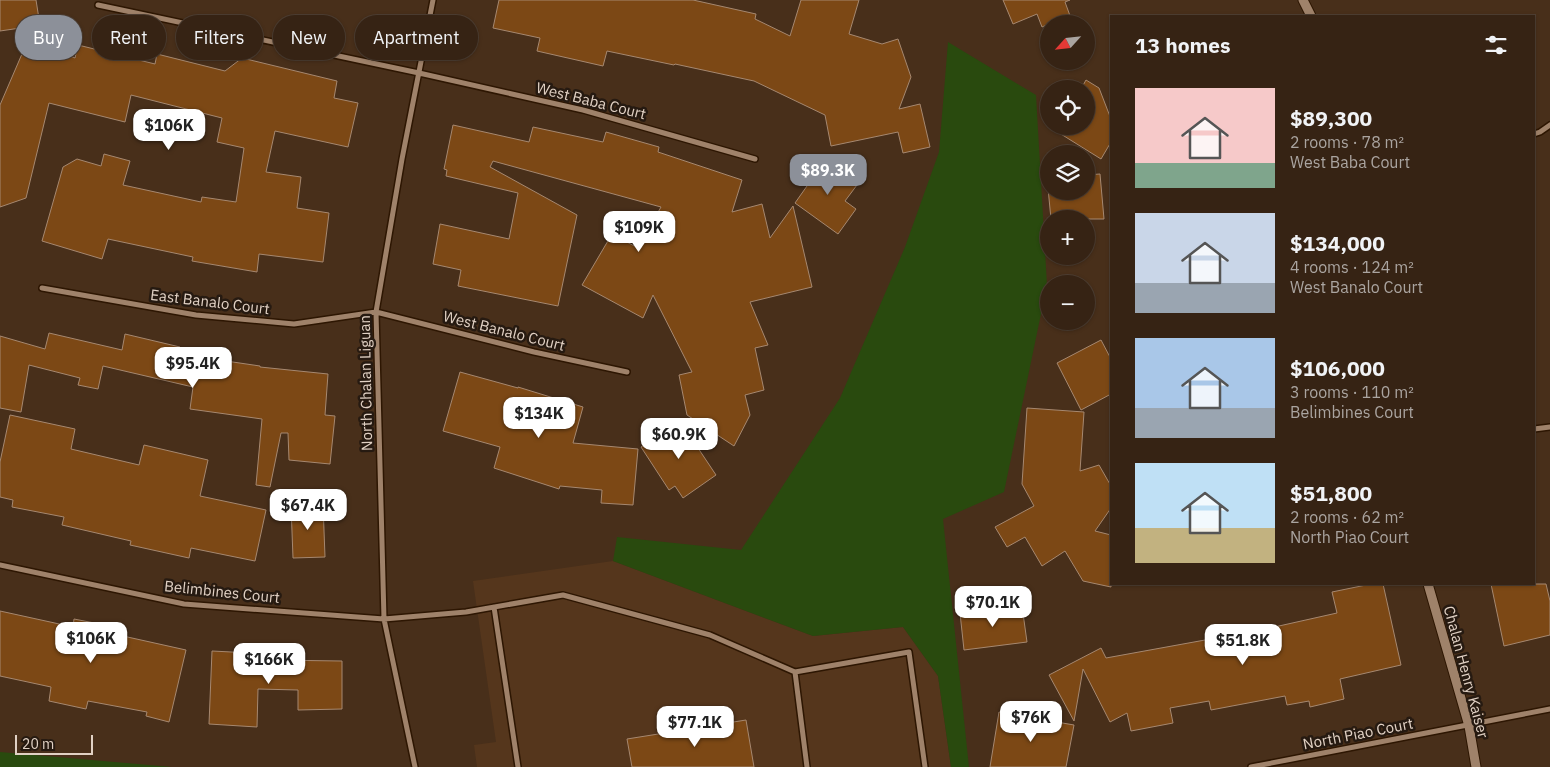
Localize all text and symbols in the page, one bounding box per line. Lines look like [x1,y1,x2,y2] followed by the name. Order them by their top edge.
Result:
[15,15,82,60] chip: Buy
[92,15,166,60] chip: Rent
[176,15,263,60] chip: Filters
[273,15,345,60] chip: New
[355,15,478,60] chip: Apartment
[1040,15,1095,70] north arrow
[1040,15,1095,330] map controls
[1135,31,1231,59] text: 13 homes
[1482,31,1510,59] icon: filters
[534,78,648,123] street label: West Baba Court
[1040,80,1095,135] button: locate
[1290,104,1372,132] text: $89,300
[134,108,204,151] pin: $106K
[1175,108,1235,168] icon: home
[144,115,194,135] text: $106K
[1290,132,1404,152] text: 2 rooms · 78 m²
[1040,145,1095,200] button: layers
[1290,152,1410,172] text: West Baba Court
[787,154,869,196] pin: $89.3K
[801,160,855,180] text: $89.3K
[604,210,674,253] pin: $109K
[1040,210,1095,265] button: +
[614,217,664,237] text: $109K
[1290,229,1385,257] text: $134,000
[1175,233,1235,293] icon: home
[1290,257,1414,277] text: 4 rooms · 124 m²
[1040,275,1095,330] button: −
[1290,277,1423,297] text: West Banalo Court
[149,285,271,318] street label: East Banalo Court
[441,306,567,355] street label: West Banalo Court
[355,315,376,451] street label: North Chalan Liguan
[152,346,234,389] pin: $95.4K
[166,353,220,373] text: $95.4K
[1290,354,1385,382] text: $106,000
[1175,358,1235,418] icon: home
[1290,382,1414,402] text: 3 rooms · 110 m²
[504,396,574,439] pin: $134K
[1290,402,1414,422] text: Belimbines Court
[514,403,564,423] text: $134K
[638,418,720,460] pin: $60.9K
[652,424,706,444] text: $60.9K
[1290,479,1372,507] text: $51,800
[1175,483,1235,543] icon: home
[267,488,349,531] pin: $67.4K
[281,495,335,515] text: $67.4K
[1290,507,1404,527] text: 2 rooms · 62 m²
[1290,527,1409,547] text: North Piao Court
[163,576,281,607] street label: Belimbines Court
[952,586,1034,628] pin: $70.1K
[966,592,1020,612] text: $70.1K
[1440,604,1493,741] street label: Chalan Henry Kaiser
[56,622,126,664] pin: $106K
[1202,624,1284,666] pin: $51.8K
[66,628,116,648] text: $106K
[1216,630,1270,650] text: $51.8K
[234,642,304,685] pin: $166K
[244,649,294,669] text: $166K
[1001,700,1061,743] pin: $76K
[654,706,736,748] pin: $77.1K
[1011,707,1051,727] text: $76K
[668,712,722,732] text: $77.1K
[1301,714,1415,753] street label: North Piao Court
[15,732,92,755] scale bar
[22,735,54,753] text: 20 m

